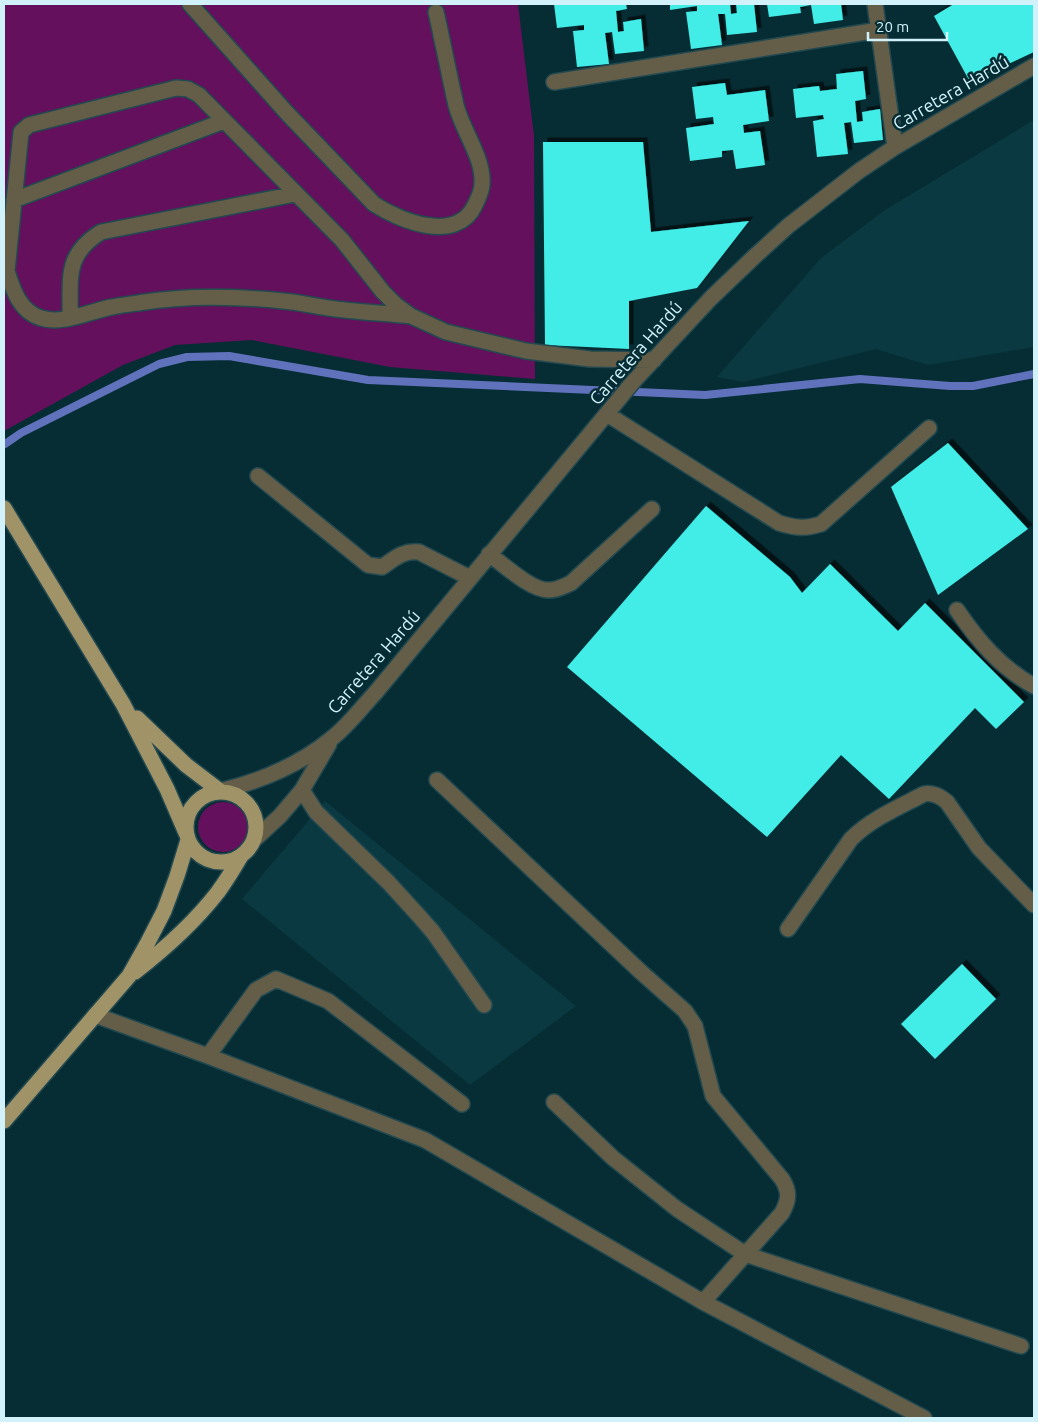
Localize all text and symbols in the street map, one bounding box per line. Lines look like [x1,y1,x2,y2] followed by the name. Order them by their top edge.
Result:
[868,10,947,42] scale bar
[876,18,909,35] text: 20 m
[889,51,1012,133] street label: Carretera Hardú
[585,297,686,408] street label: Carretera Hardú
[323,606,424,717] street label: Carretera Hardú

